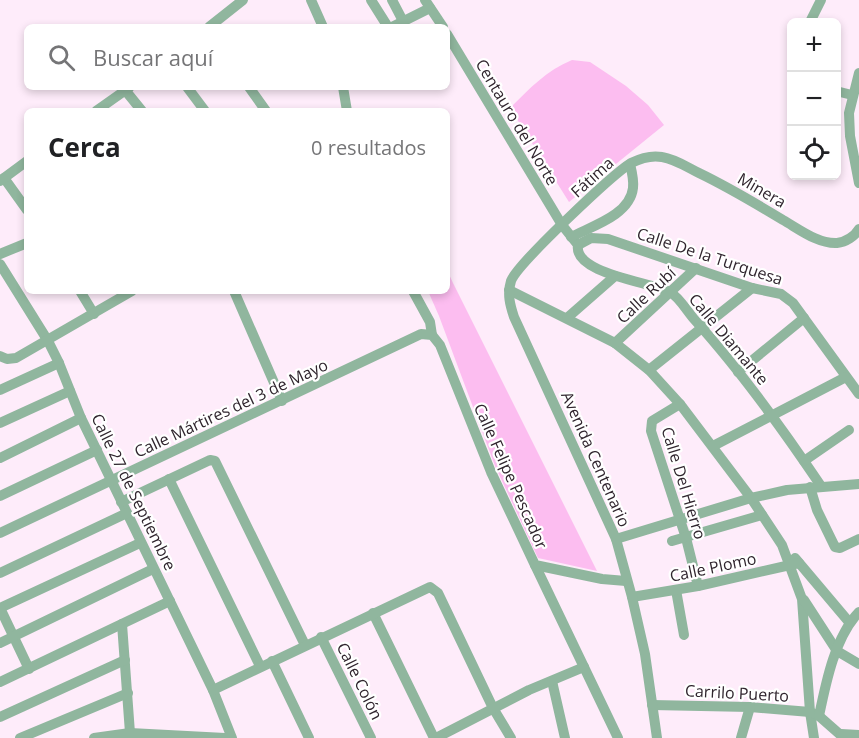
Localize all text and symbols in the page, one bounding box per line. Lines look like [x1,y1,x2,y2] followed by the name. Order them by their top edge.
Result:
[787,18,841,180] map controls
[787,18,841,72] button: +
[24,24,450,90] search box
[45,41,78,74] icon: search
[93,42,213,72] text: Buscar aquí
[471,55,563,189] street label: Centauro del Norte
[787,72,841,126] button: −
[787,126,841,180] button: locate
[48,129,121,165] text: Cerca
[311,134,426,161] text: 0 resultados
[566,152,618,202] street label: Fátima
[734,167,790,213] street label: Minera
[634,222,786,290] street label: Calle De la Turquesa
[612,261,681,328] street label: Calle Rubí
[684,289,774,389] street label: Calle Diamante
[131,353,331,463] street label: Calle Mártires del 3 de Mayo
[556,388,636,530] street label: Avenida Centenario
[469,400,553,553] street label: Calle Felipe Pescador
[86,410,182,574] street label: Calle 27 de Septiembre
[656,424,712,542] street label: Calle Del Hierro
[668,547,758,587] street label: Calle Plomo
[332,639,388,723] street label: Calle Colón
[684,679,790,707] street label: Carrilo Puerto

